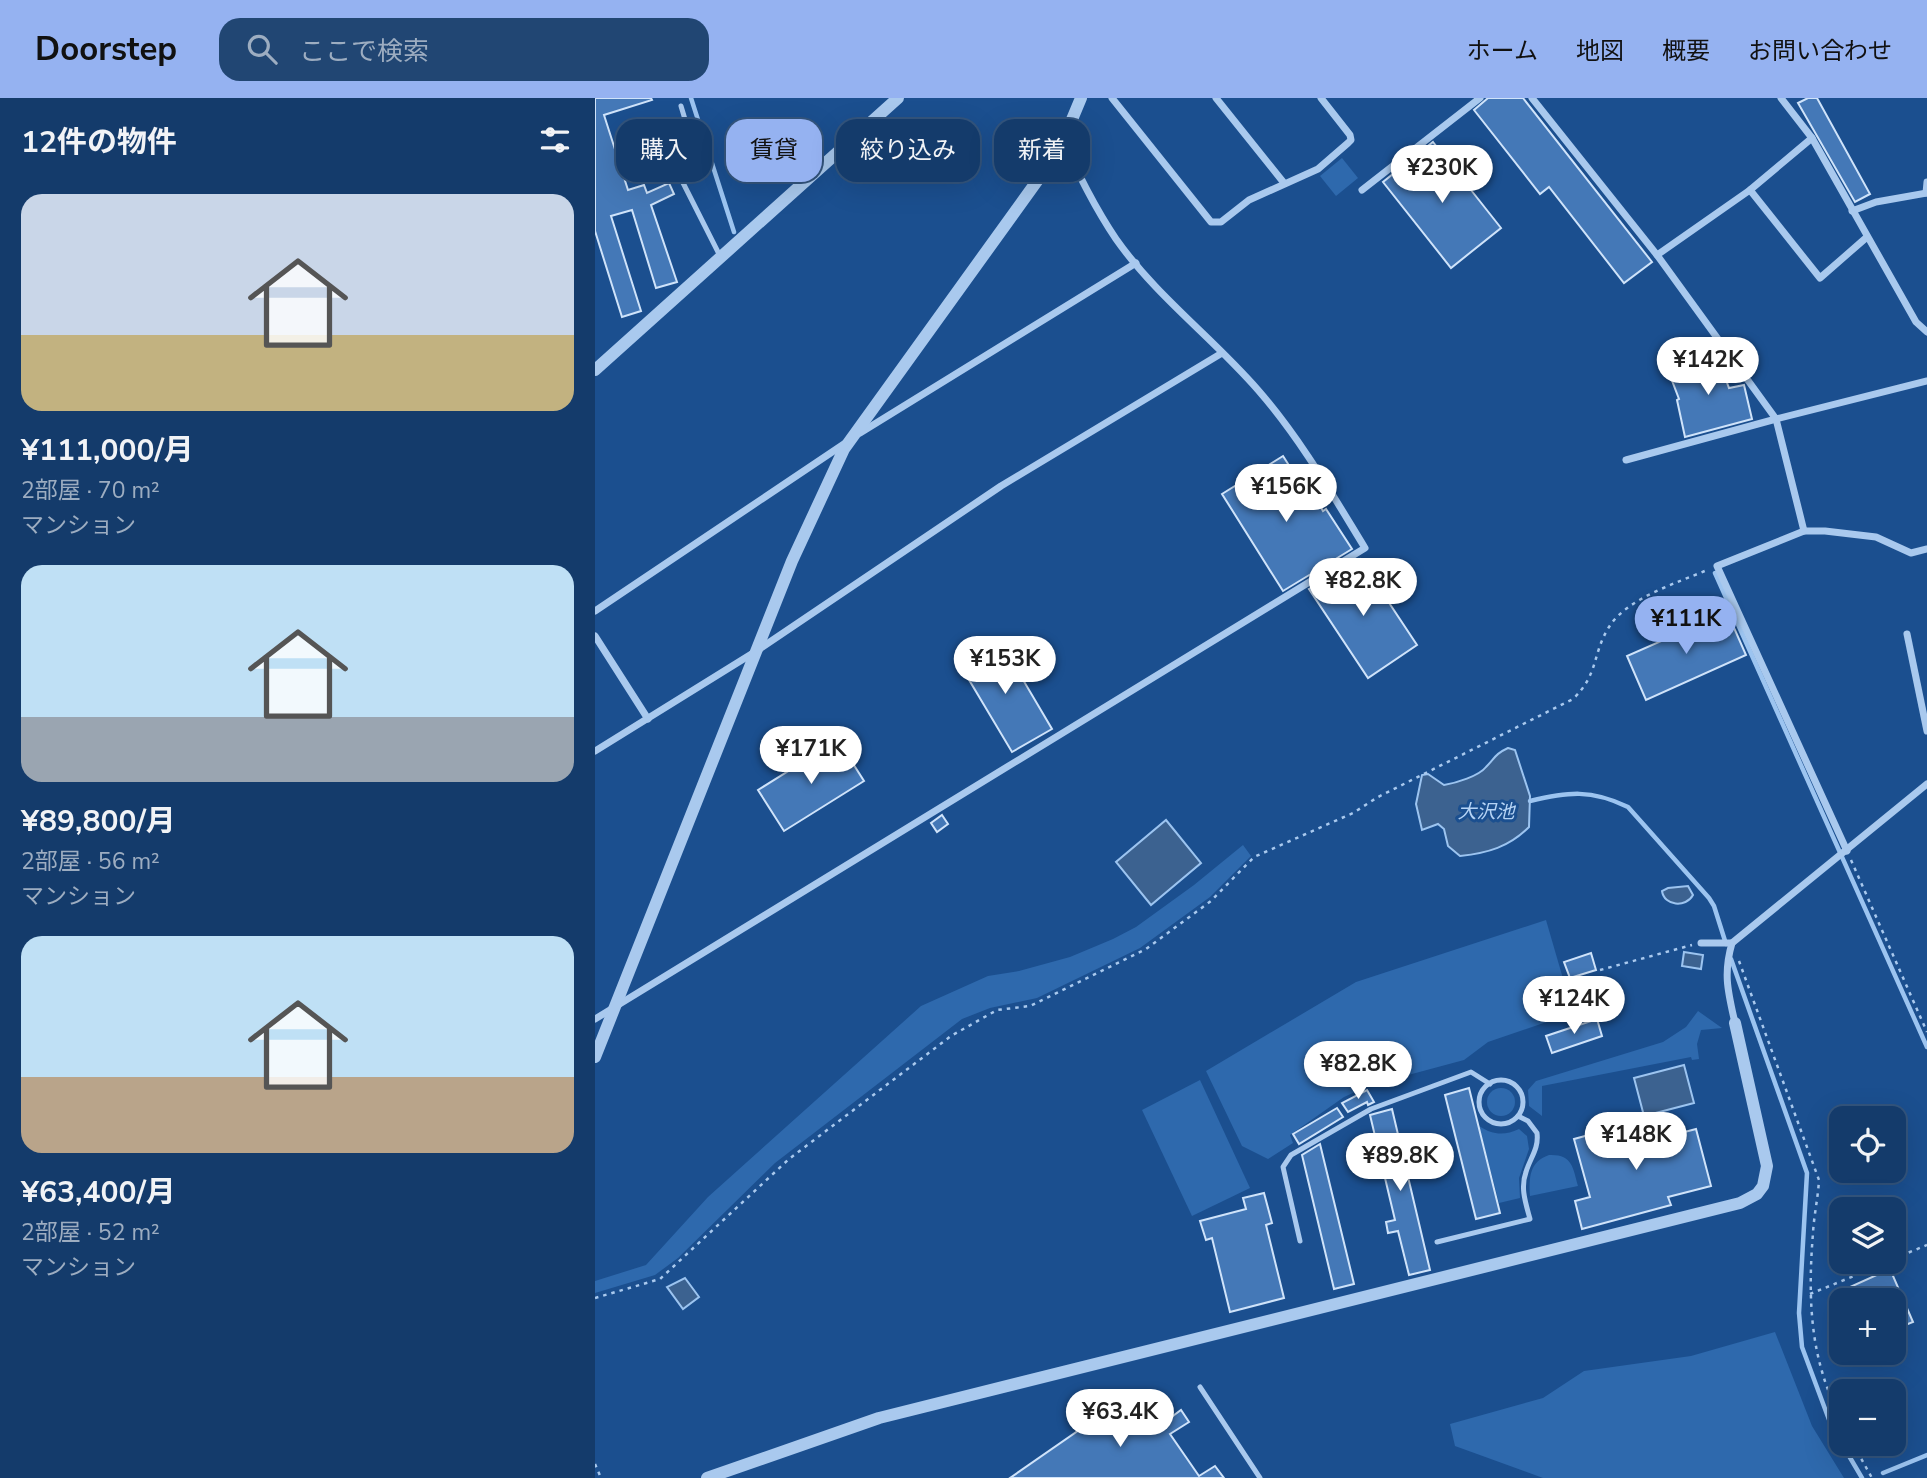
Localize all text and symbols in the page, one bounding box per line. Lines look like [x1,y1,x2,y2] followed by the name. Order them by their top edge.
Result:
[219,18,709,81] search box
[35,27,177,72] text: Doorstep
[243,30,281,68] icon: search
[299,34,429,69] text: ここで検索
[1467,35,1538,67] text: ホーム
[1576,35,1624,67] text: 地図
[1662,35,1710,67] text: 概要
[1748,35,1892,67] text: お問い合わせ
[616,119,712,182] chip: 購入
[726,119,822,182] chip: 賃貸
[836,119,980,182] chip: 絞り込み
[994,119,1090,182] chip: 新着
[536,121,574,159] icon: filters
[21,122,177,163] text: 12件の物件
[1393,146,1491,205] pin: ¥230K
[1407,152,1477,183] text: ¥230K
[235,240,361,366] icon: home
[1659,338,1757,397] pin: ¥142K
[1673,344,1743,375] text: ¥142K
[21,430,194,471] text: ¥111,000/月
[1237,464,1335,524] pin: ¥156K
[1251,471,1321,502] text: ¥156K
[21,475,160,506] text: 2部屋 · 70 m²
[21,510,136,541] text: マンション
[1306,559,1420,618] pin: ¥82.8K
[1325,565,1401,596] text: ¥82.8K
[1637,596,1735,656] pin: ¥111K
[1651,603,1721,634] text: ¥111K
[235,611,361,737] icon: home
[956,636,1054,696] pin: ¥153K
[970,643,1040,674] text: ¥153K
[762,726,860,786] pin: ¥171K
[776,733,846,764] text: ¥171K
[1457,799,1516,825] water label: 大沢池
[21,801,176,842] text: ¥89,800/月
[21,846,160,877] text: 2部屋 · 56 m²
[21,881,136,912] text: マンション
[1525,976,1623,1036] pin: ¥124K
[235,982,361,1108] icon: home
[1539,983,1609,1014] text: ¥124K
[1301,1042,1415,1101] pin: ¥82.8K
[1320,1048,1396,1079] text: ¥82.8K
[1829,1106,1906,1456] map controls
[1829,1106,1906,1183] button: locate
[1587,1112,1685,1172] pin: ¥148K
[1601,1119,1671,1150] text: ¥148K
[1343,1134,1457,1193] pin: ¥89.8K
[1362,1140,1438,1171] text: ¥89.8K
[21,1172,176,1213] text: ¥63,400/月
[1829,1197,1906,1274] button: layers
[21,1217,160,1248] text: 2部屋 · 52 m²
[21,1252,136,1283] text: マンション
[1829,1288,1906,1365] button: +
[1829,1379,1906,1456] button: −
[1063,1390,1177,1449] pin: ¥63.4K
[1082,1396,1158,1427] text: ¥63.4K

